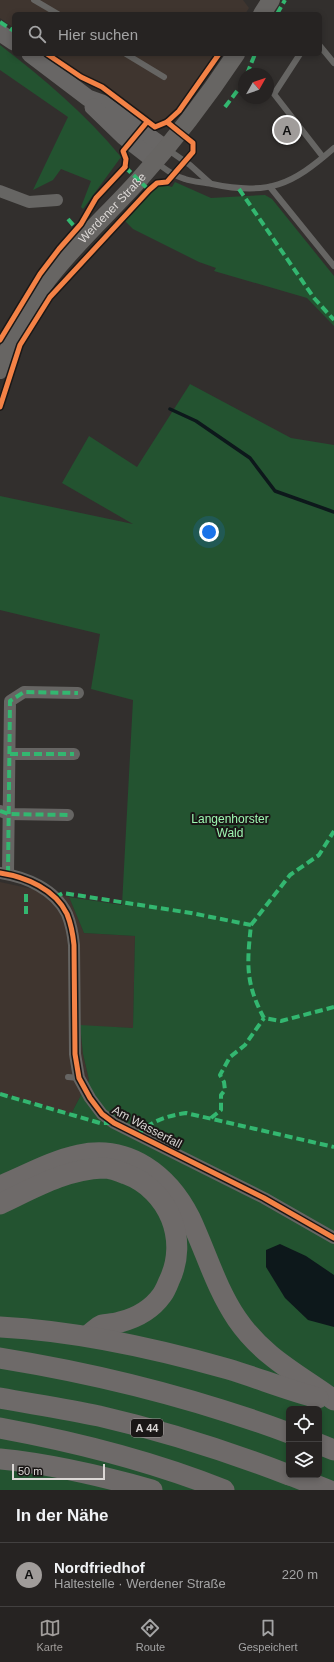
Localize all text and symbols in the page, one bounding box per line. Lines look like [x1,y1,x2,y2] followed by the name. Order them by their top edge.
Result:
[12,12,322,56] search box
[26,23,48,45] icon: search
[58,26,138,43] text: Hier suchen
[238,68,274,104] north arrow
[274,115,300,145] pin: A
[75,170,149,246] street label: Werdener Straße
[199,522,219,542] your location
[191,812,269,840] park label: Langenhorster Wald
[110,1103,184,1151] street label: Am Wasserfall
[286,1406,322,1478] map controls
[286,1406,322,1442] button: locate
[131,1419,163,1437] road number: A 44
[286,1442,322,1478] button: layers
[12,1462,105,1481] scale bar
[18,1465,42,1477] text: 50 m
[16,1506,109,1525] text: In der Nähe
[54,1559,145,1576] text: Nordfriedhof
[24,1567,34,1582] text: A
[282,1567,318,1582] text: 220 m
[54,1576,226,1591] text: Haltestelle · Werdener Straße
[37,1617,63,1653] tab: Karte
[136,1617,165,1653] tab: Route
[238,1617,297,1653] tab: Gespeichert

